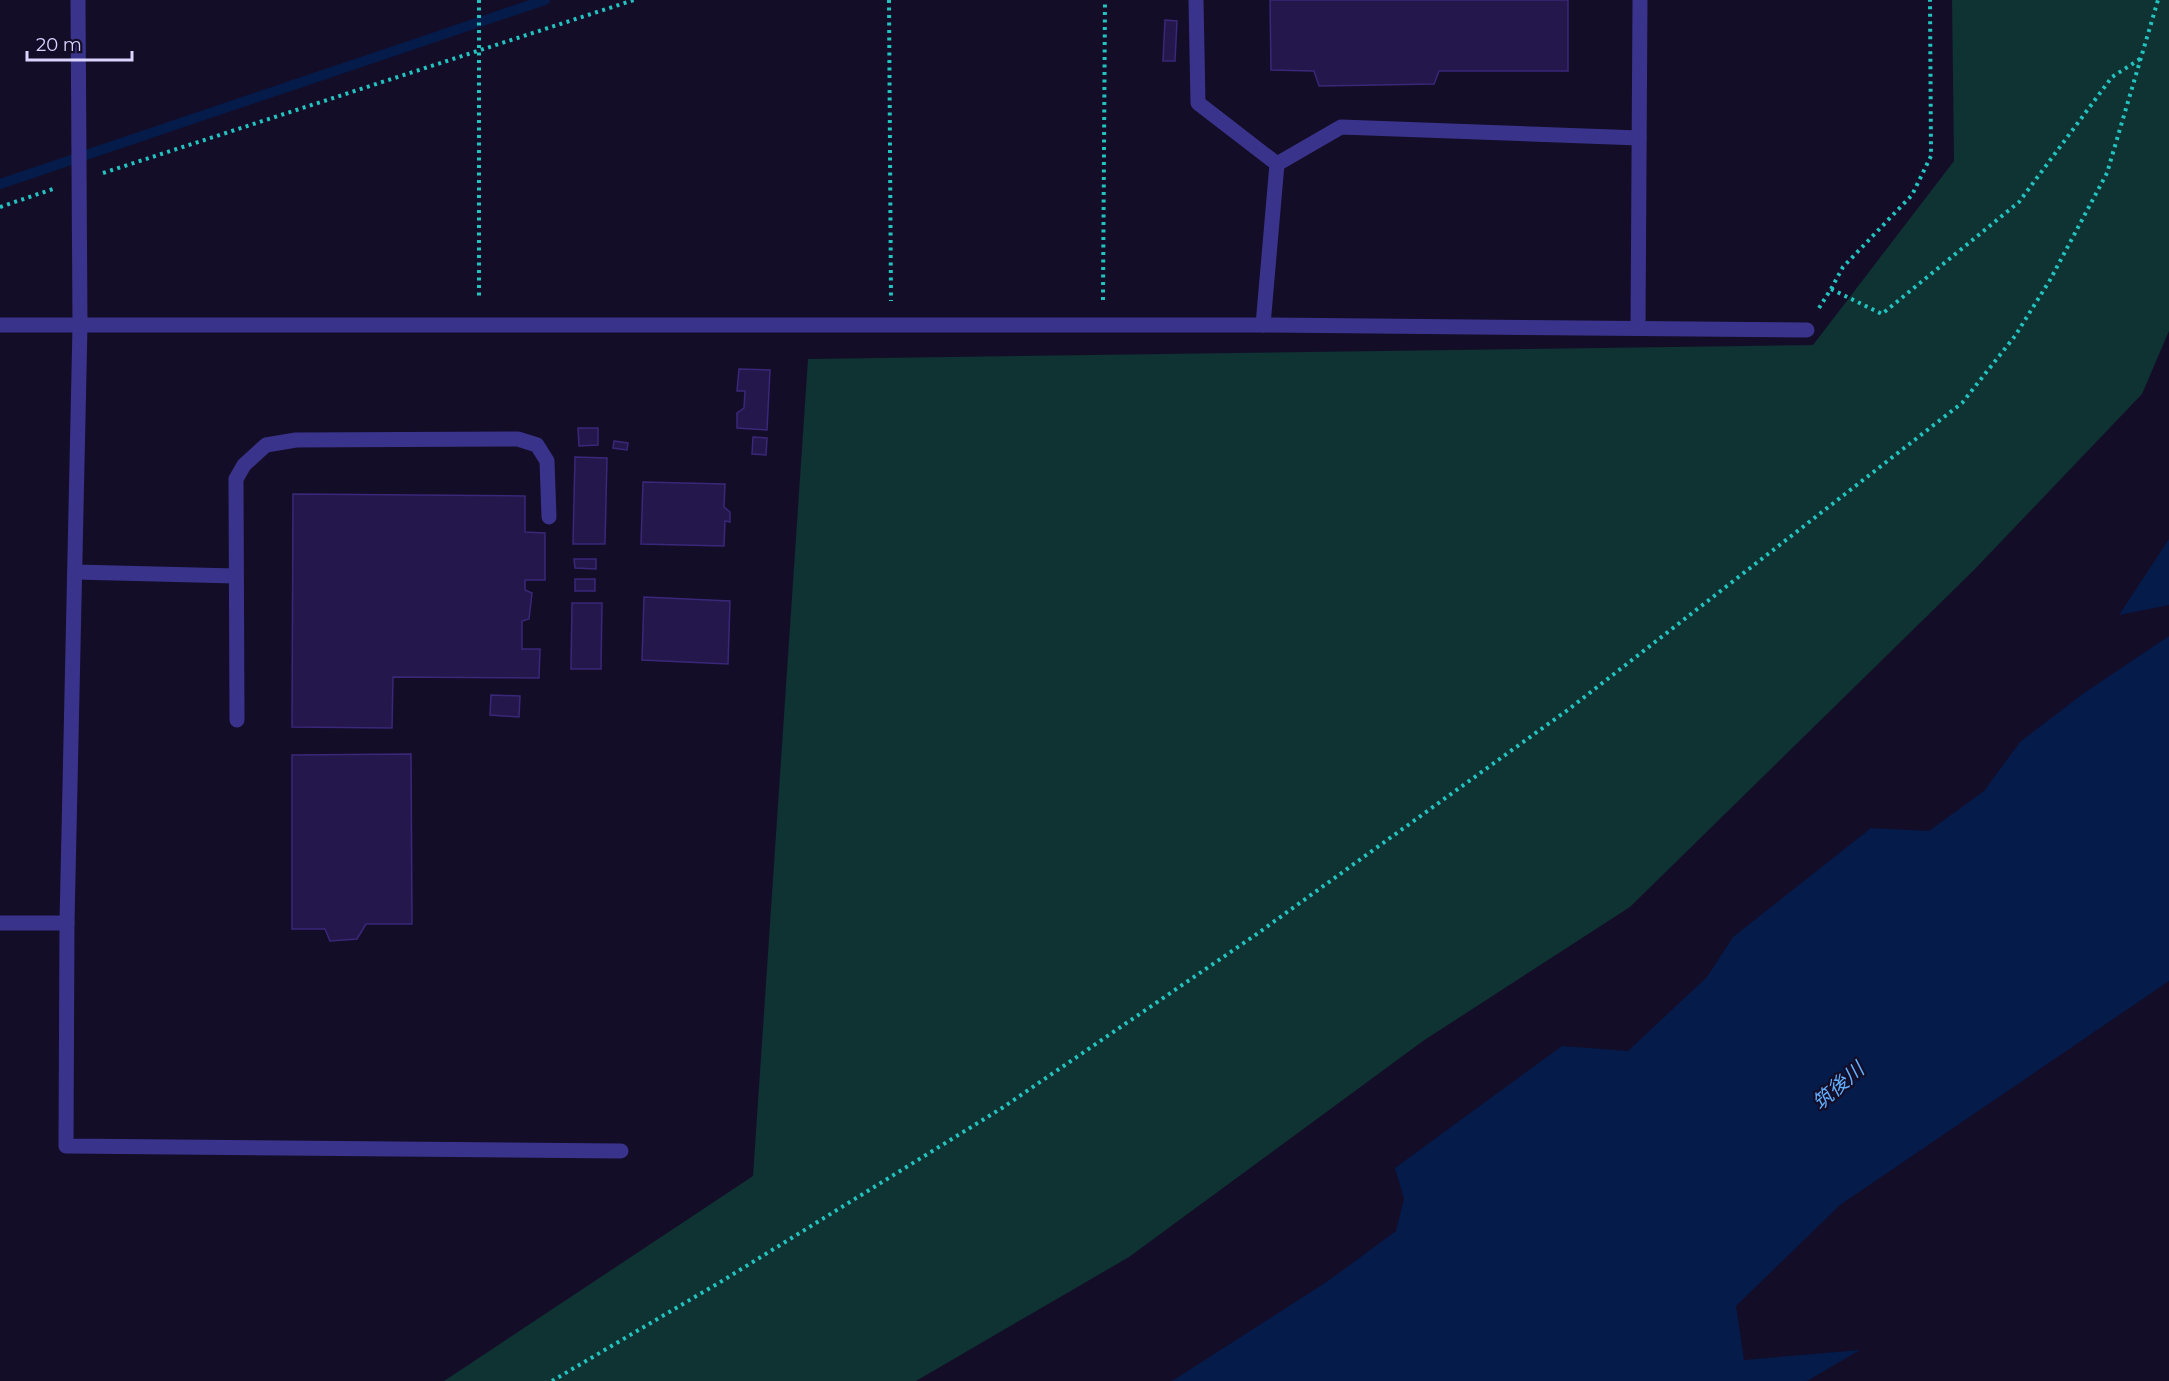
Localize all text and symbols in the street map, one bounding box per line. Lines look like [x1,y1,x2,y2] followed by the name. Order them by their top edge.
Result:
[27,24,132,62] scale bar
[36,34,82,56] text: 20 m
[1807,1056,1870,1115] water label: 筑後川

